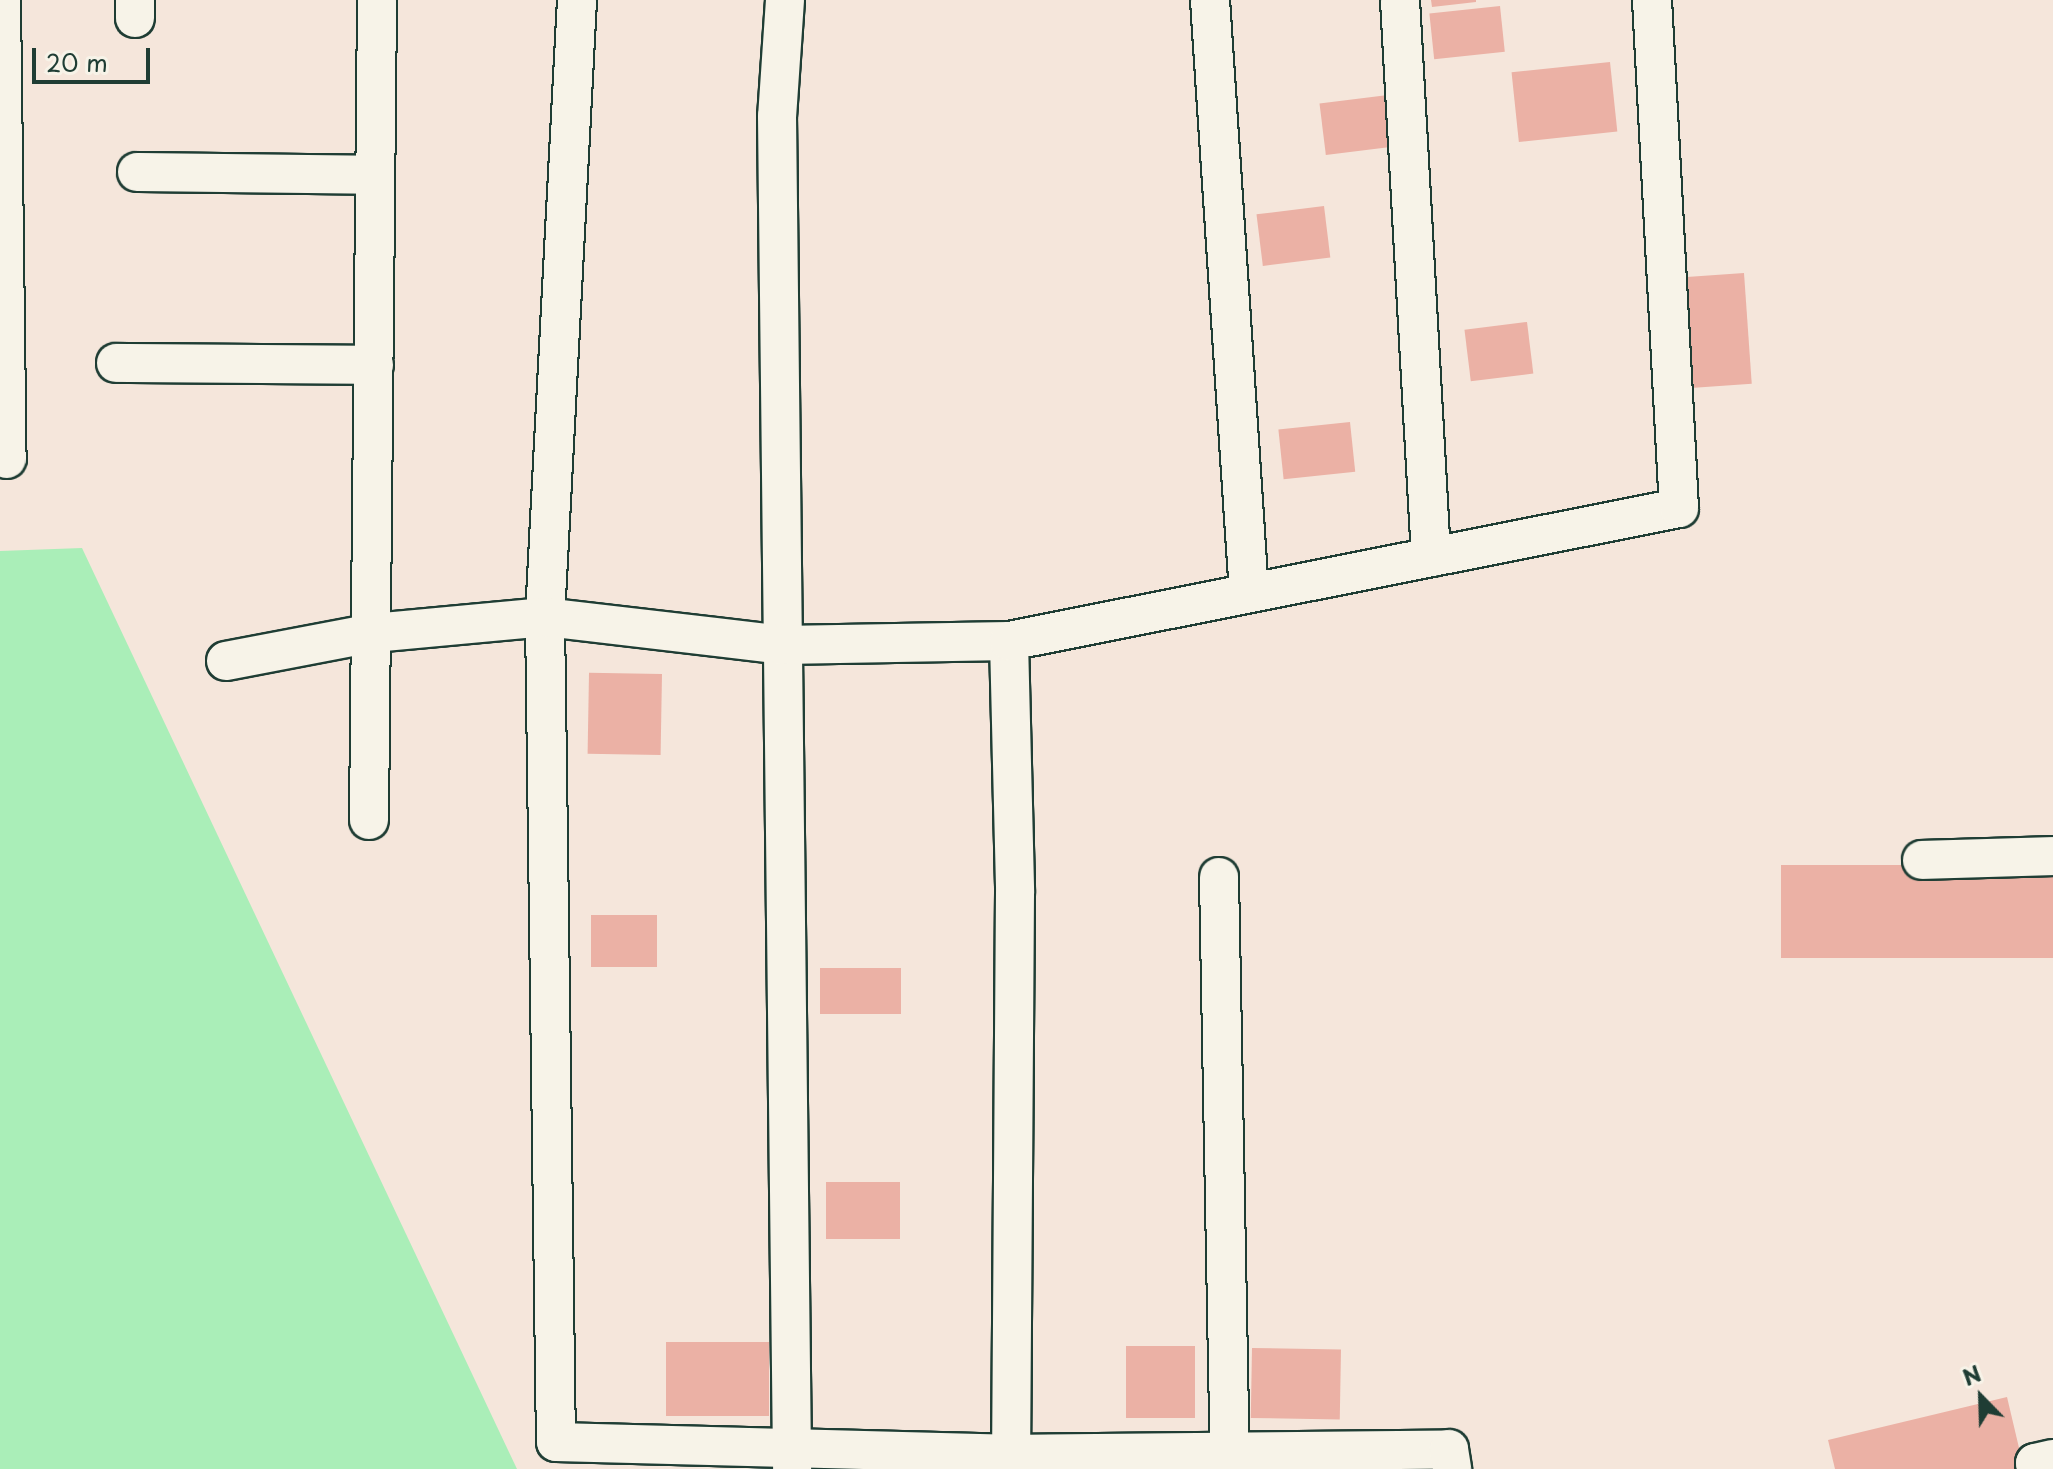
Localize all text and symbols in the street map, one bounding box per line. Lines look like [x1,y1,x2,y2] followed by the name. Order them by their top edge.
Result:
[36,32,154,82] scale bar
[46,44,108,80] text: 20 m
[1957,1356,1986,1393] text: N
[1941,1357,2021,1437] north arrow

